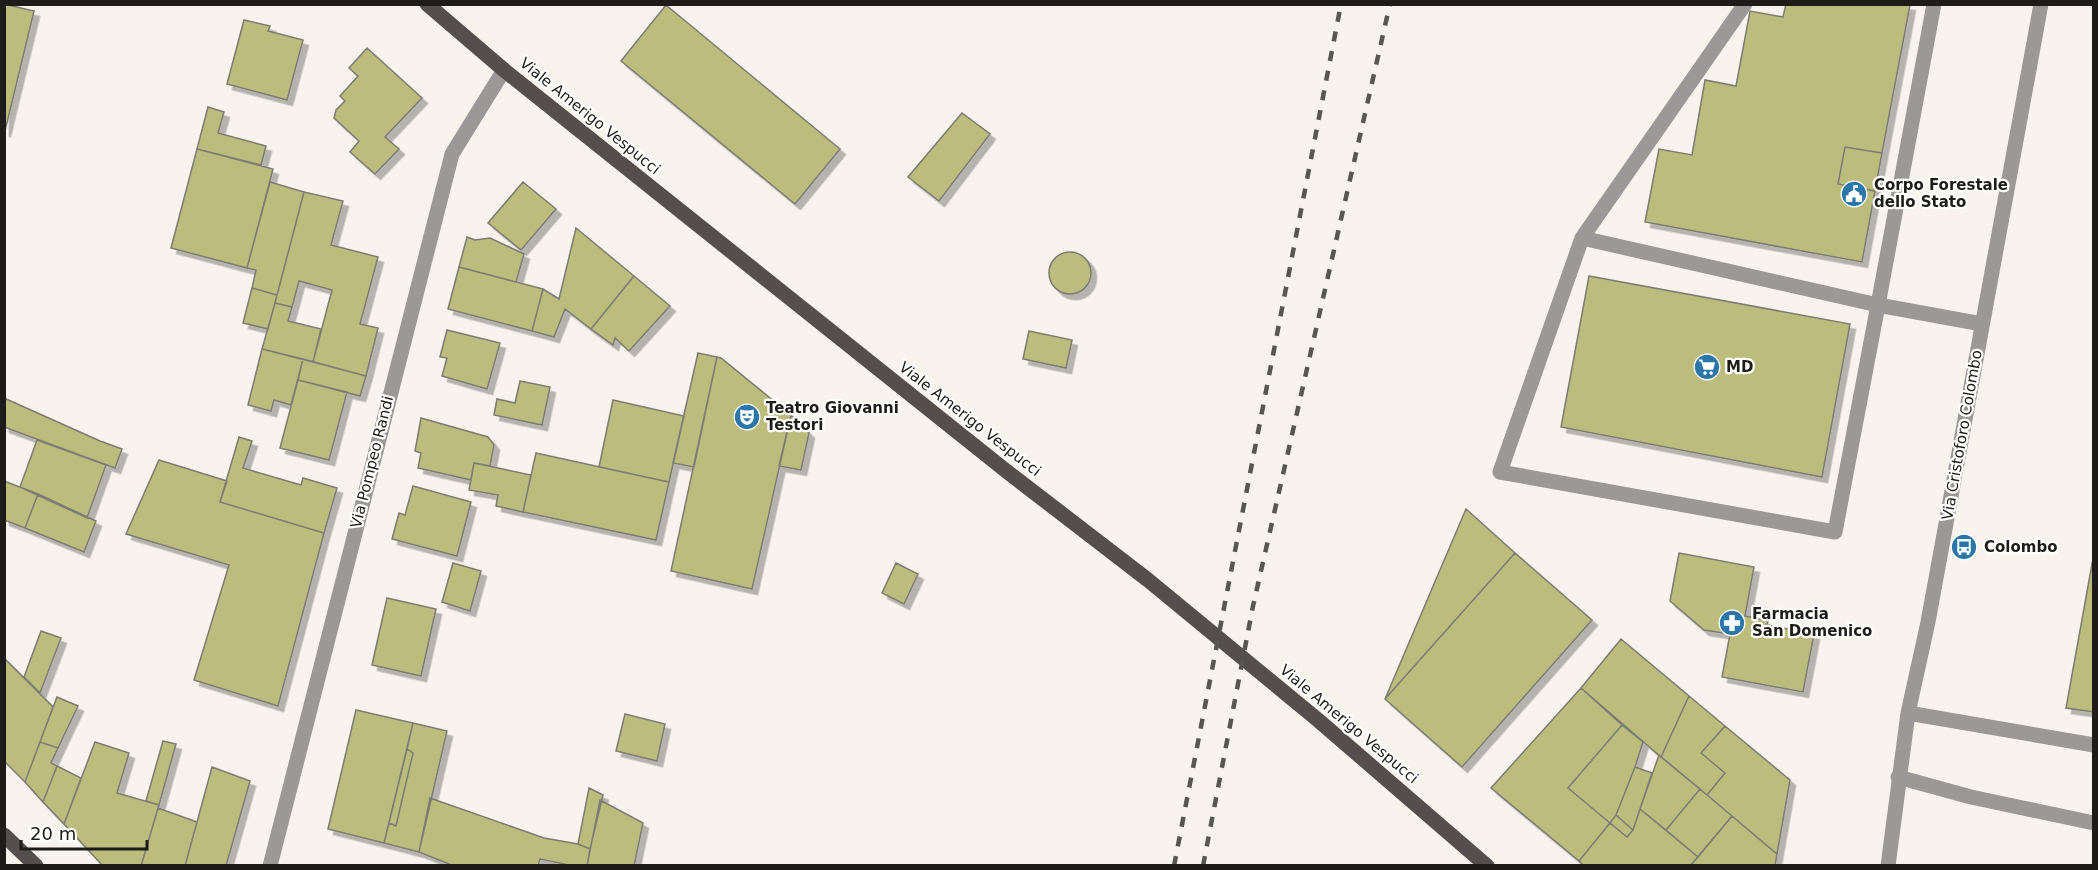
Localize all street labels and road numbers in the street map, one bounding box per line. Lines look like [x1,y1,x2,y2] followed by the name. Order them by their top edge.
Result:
[516,54,664,178] street label: Viale Amerigo Vespucci
[1938,349,1986,521] street label: Via Cristoforo Colombo
[895,358,1045,480] street label: Viale Amerigo Vespucci
[347,394,397,530] street label: Via Pompeo Randi
[1276,661,1422,787] street label: Viale Amerigo Vespucci

